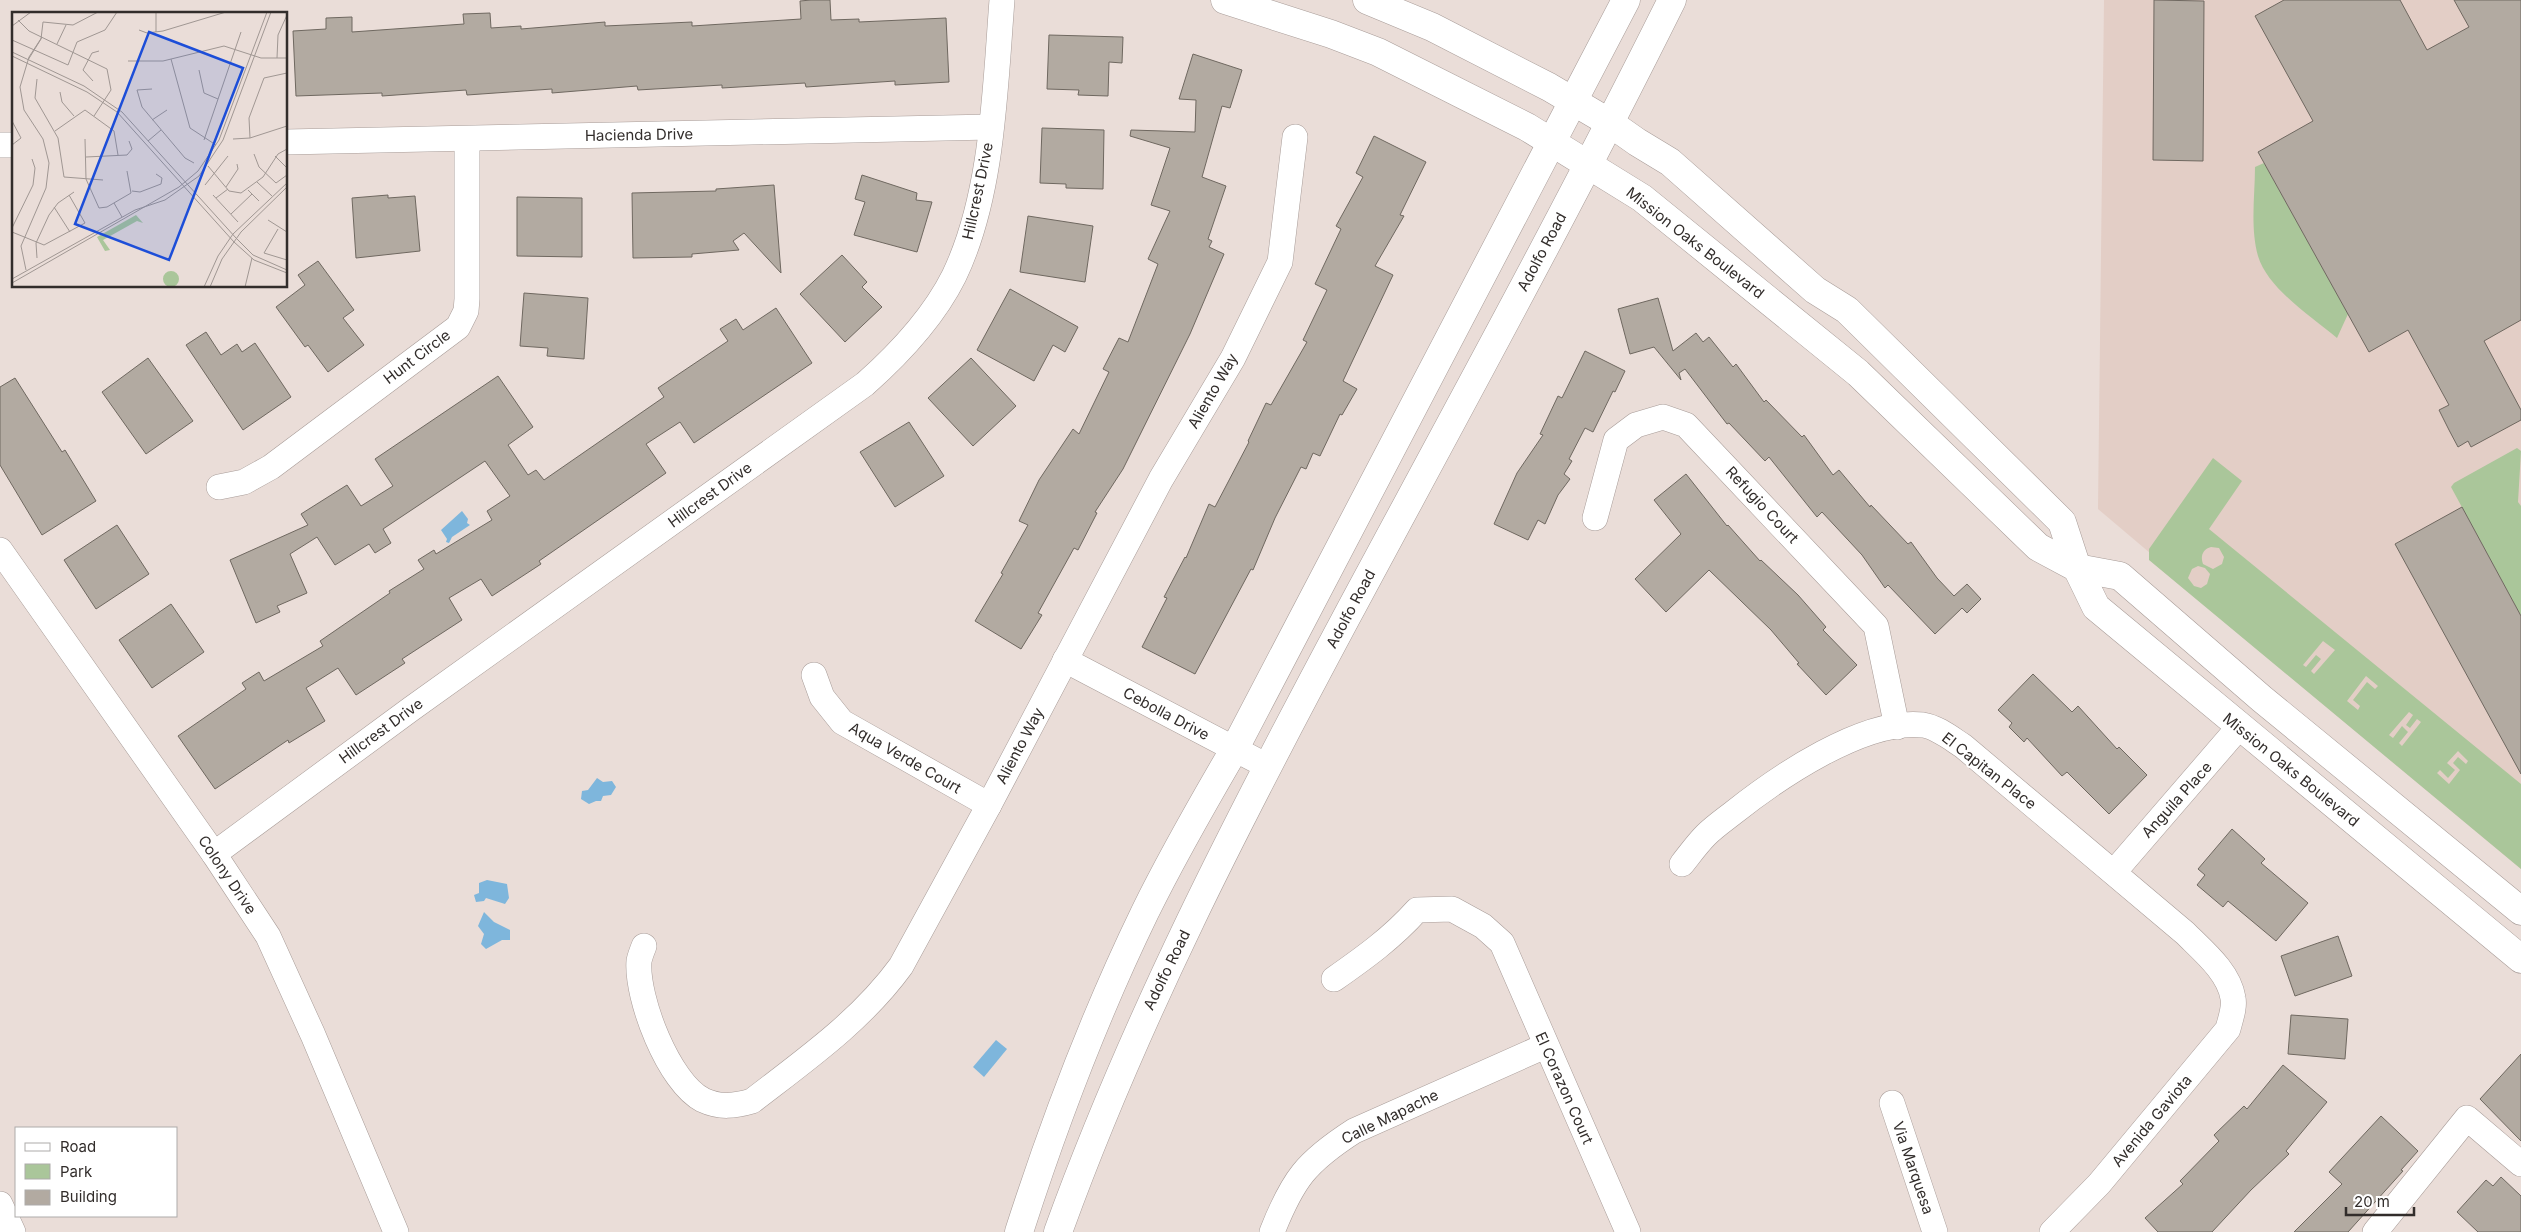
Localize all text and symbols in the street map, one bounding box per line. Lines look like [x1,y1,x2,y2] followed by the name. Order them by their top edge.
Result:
[12,12,288,288] inset map
[585,124,693,145] street label: Hacienda Drive
[958,140,997,241] street label: Hillcrest Drive
[1622,183,1768,302] street label: Mission Oaks Boulevard
[1513,209,1570,294] street label: Adolfo Road
[379,325,454,388] street label: Hunt Circle
[1183,349,1242,432] street label: Aliento Way
[664,458,755,531] street label: Hillcrest Drive
[1722,462,1803,547] street label: Refugio Court
[1322,566,1379,651] street label: Adolfo Road
[1120,683,1213,744] street label: Cebolla Drive
[335,694,426,767] street label: Hillcrest Drive
[991,704,1048,787] street label: Aliento Way
[2219,709,2363,831] street label: Mission Oaks Boulevard
[846,718,965,797] street label: Aqua Verde Court
[1938,728,2040,813] street label: El Capitan Place
[2137,758,2216,842] street label: Anguila Place
[194,832,261,918] street label: Colony Drive
[1139,927,1194,1013] street label: Adolfo Road
[1531,1029,1598,1147] street label: El Corazon Court
[2108,1071,2196,1171] street label: Avenida Gaviota
[1338,1085,1441,1148] street label: Calle Mapache
[1889,1119,1938,1217] street label: Via Marquesa
[15,1127,178,1217] legend
[60,1137,96,1156] text: Road
[60,1162,93,1181] text: Park
[2346,1184,2414,1216] scale bar
[60,1187,117,1206] text: Building
[2354,1192,2390,1211] text: 20 m

